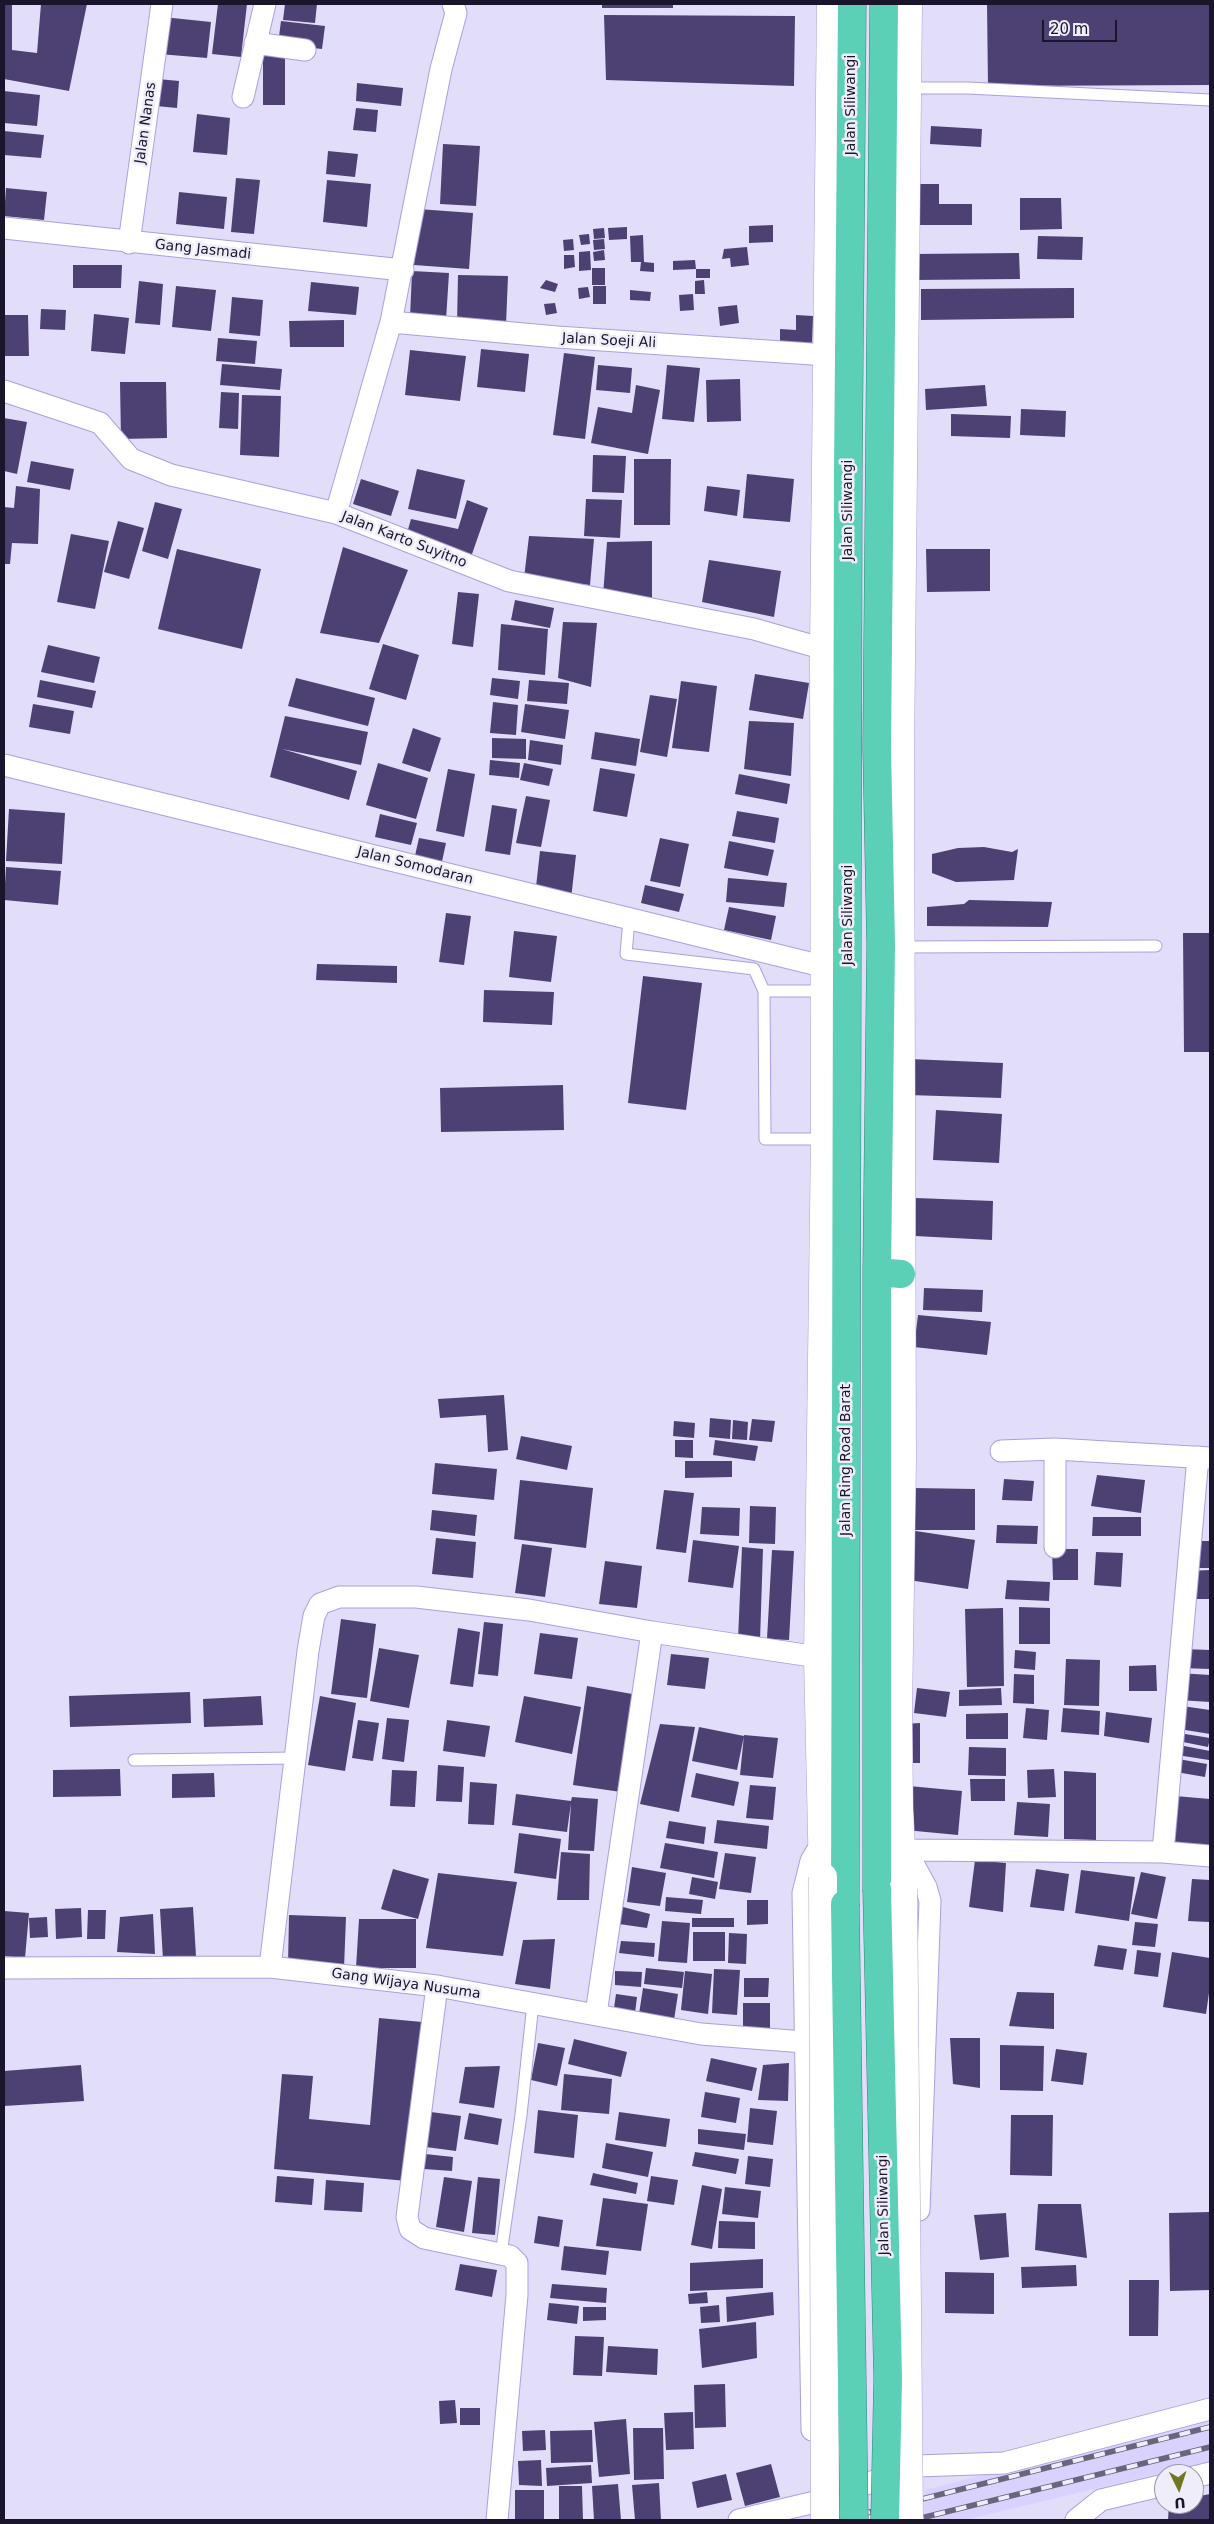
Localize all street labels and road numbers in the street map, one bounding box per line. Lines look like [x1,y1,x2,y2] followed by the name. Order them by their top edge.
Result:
[843,55,859,155] street label: Jalan Siliwangi
[132,81,160,165] street label: Jalan Nanas
[154,237,252,263] street label: Gang Jasmadi
[562,330,656,352] street label: Jalan Soeji Ali
[840,460,856,560] street label: Jalan Siliwangi
[339,508,469,572] street label: Jalan Karto Suyitno
[355,843,475,889] street label: Jalan Somodaran
[840,865,856,965] street label: Jalan Siliwangi
[838,1384,854,1536] street label: Jalan Ring Road Barat
[330,1965,482,2003] street label: Gang Wijaya Nusuma
[875,2154,893,2256] street label: Jalan Siliwangi

